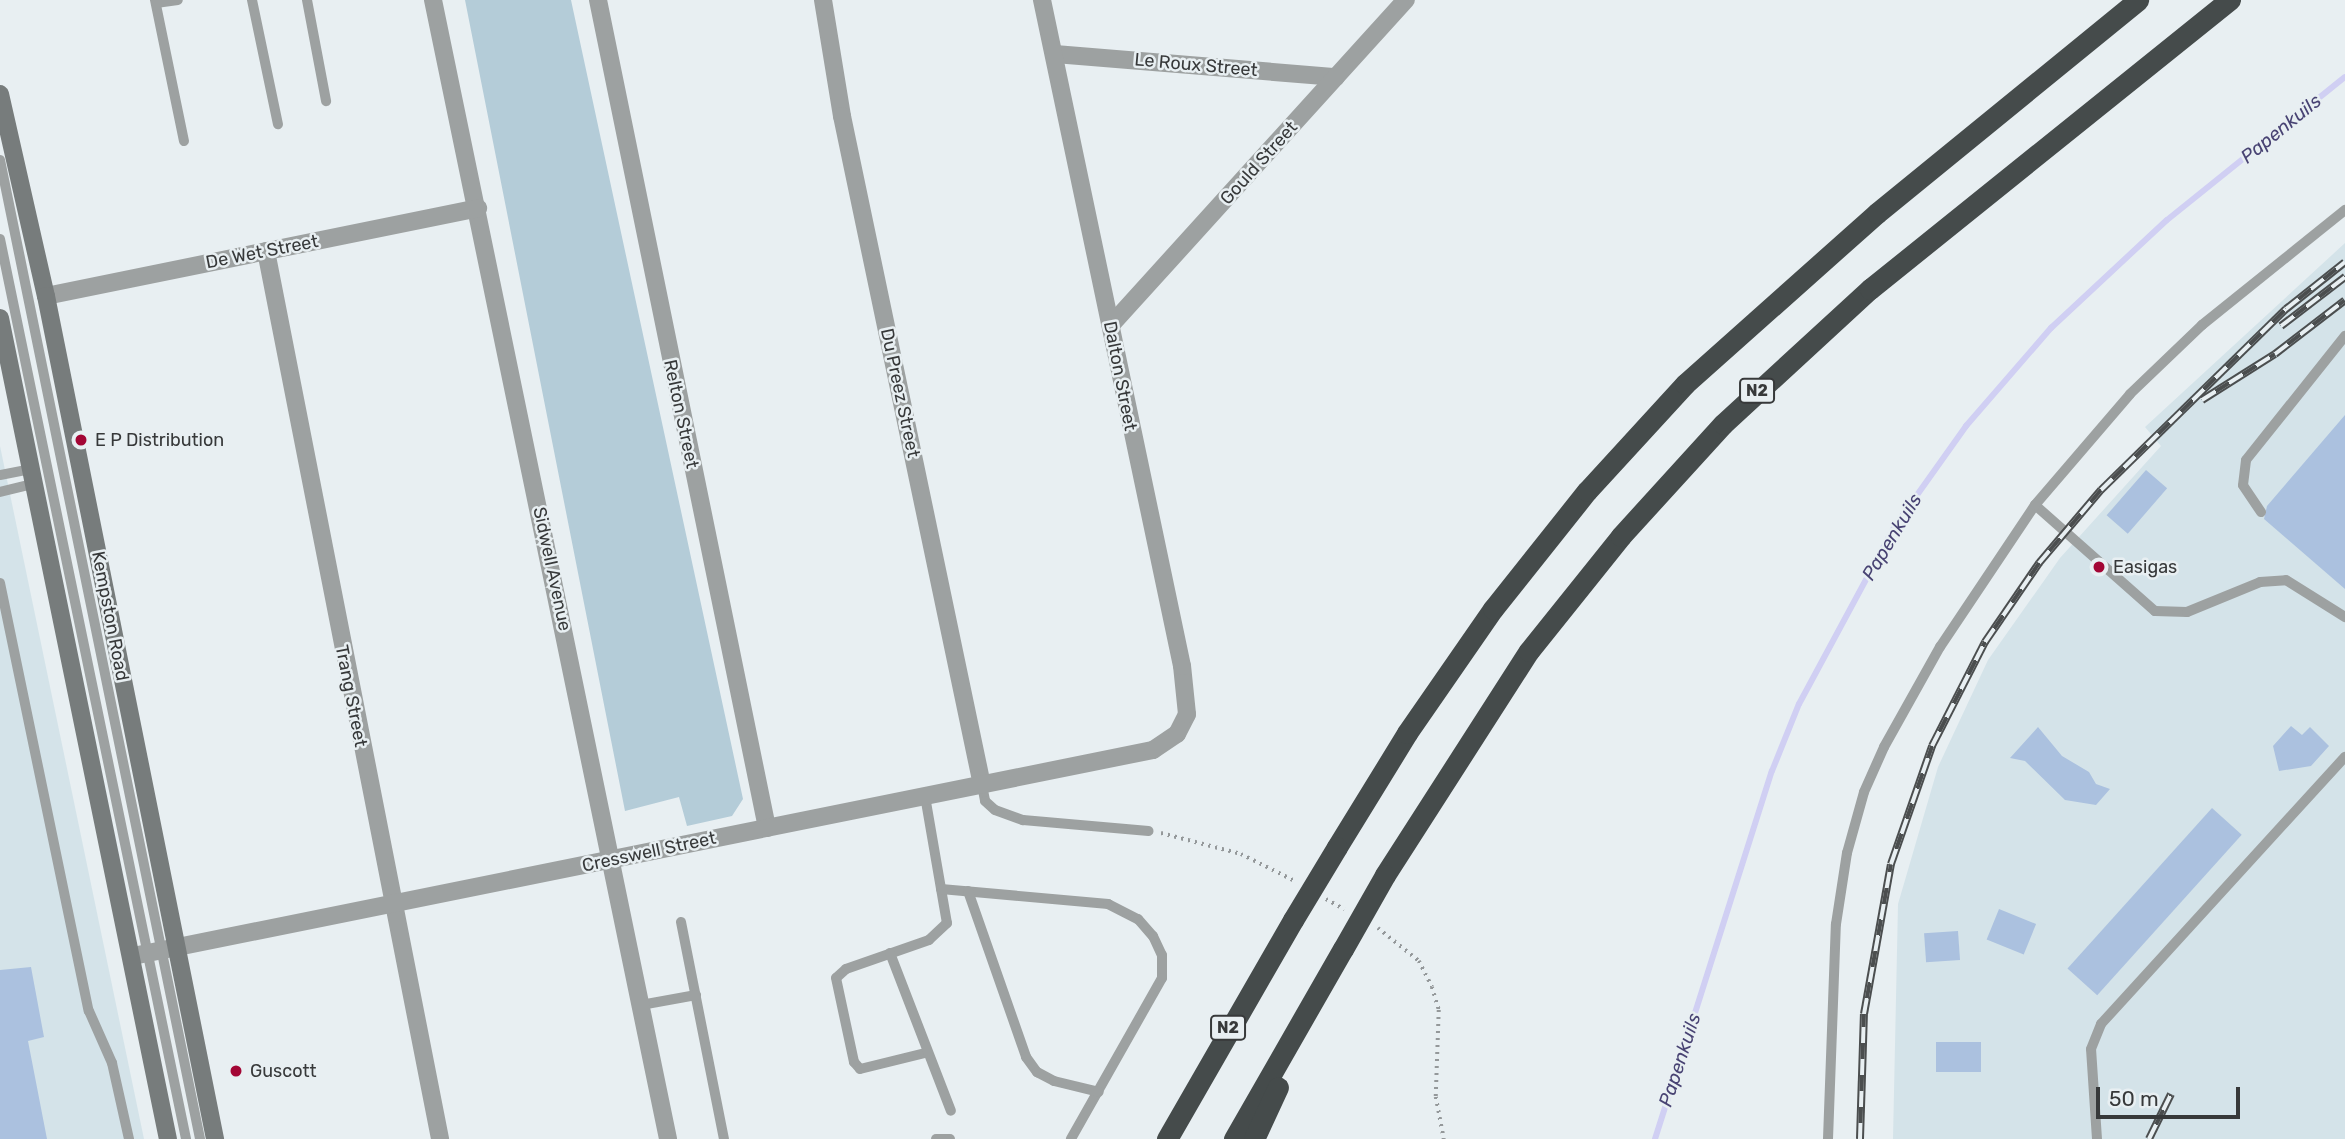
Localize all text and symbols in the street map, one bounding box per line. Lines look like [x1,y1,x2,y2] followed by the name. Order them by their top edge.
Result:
[1134,49,1258,81] street label: Le Roux Street
[2236,90,2326,168] water label: Papenkuils
[1216,117,1302,209] street label: Gould Street
[204,230,320,274] street label: De Wet Street
[1099,319,1141,433] street label: Dalton Street
[876,326,924,460] street label: Du Preez Street
[659,358,703,470] street label: Relton Street
[1738,378,1776,404] road number: N2
[95,429,225,451] place label: E P Distribution
[73,432,89,448] marker: E P Distribution
[1857,490,1927,584] water label: Papenkuils
[528,505,576,633] street label: Sidwell Avenue
[87,549,133,683] street label: Kempston Road
[2113,556,2177,578] place label: Easigas
[2091,559,2107,575] marker: Easigas
[331,643,371,749] street label: Trang Street
[580,827,718,877] street label: Cresswell Street
[1654,1010,1706,1110] water label: Papenkuils
[1209,1016,1247,1040] road number: N2
[250,1060,317,1082] place label: Guscott
[228,1063,244,1079] marker: Guscott
[2100,1072,2244,1116] scale bar
[2109,1086,2159,1111] text: 50 m

